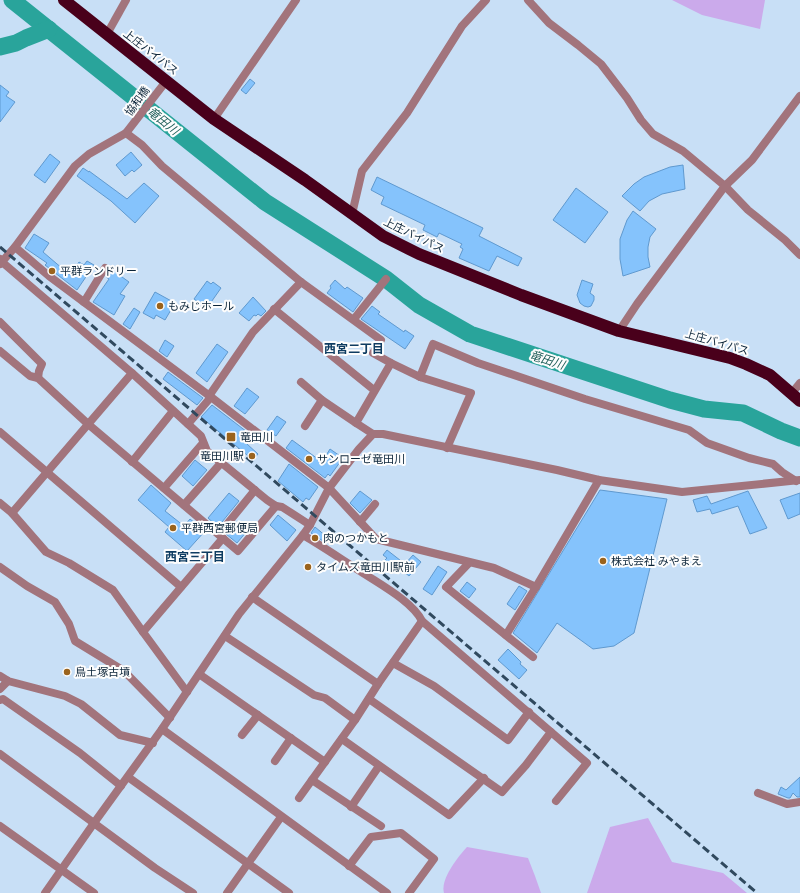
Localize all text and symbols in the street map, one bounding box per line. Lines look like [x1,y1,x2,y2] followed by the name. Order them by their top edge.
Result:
[121,27,181,78] street label: 上庄バイパス
[122,84,152,118] street label: 協和橋
[145,104,183,139] water label: 竜田川
[381,215,446,256] street label: 上庄バイパス
[60,265,137,278] place label: 平群ランドリー
[47,266,57,276] marker: 平群ランドリー
[168,300,234,313] place label: もみじホール
[155,301,165,311] marker: もみじホール
[683,327,750,358] street label: 上庄バイパス
[324,342,384,356] district label: 西宮二丁目
[528,348,568,373] water label: 竜田川
[225,431,237,443] marker: 竜田川
[240,431,273,444] place label: 竜田川
[200,450,244,463] place label: 竜田川駅
[247,451,257,461] marker: 竜田川駅
[317,453,405,466] place label: サンローゼ竜田川
[304,454,314,464] marker: サンローゼ竜田川
[181,522,258,535] place label: 平群西宮郵便局
[168,523,178,533] marker: 平群西宮郵便局
[323,532,389,545] place label: 肉のつかもと
[310,533,320,543] marker: 肉のつかもと
[165,550,225,564] district label: 西宮三丁目
[611,555,702,568] place label: 株式会社 みやまえ
[598,556,608,566] marker: 株式会社 みやまえ
[316,561,415,574] place label: タイムズ竜田川駅前
[303,562,313,572] marker: タイムズ竜田川駅前
[75,666,130,679] place label: 鳥土塚古墳
[62,667,72,677] marker: 鳥土塚古墳

